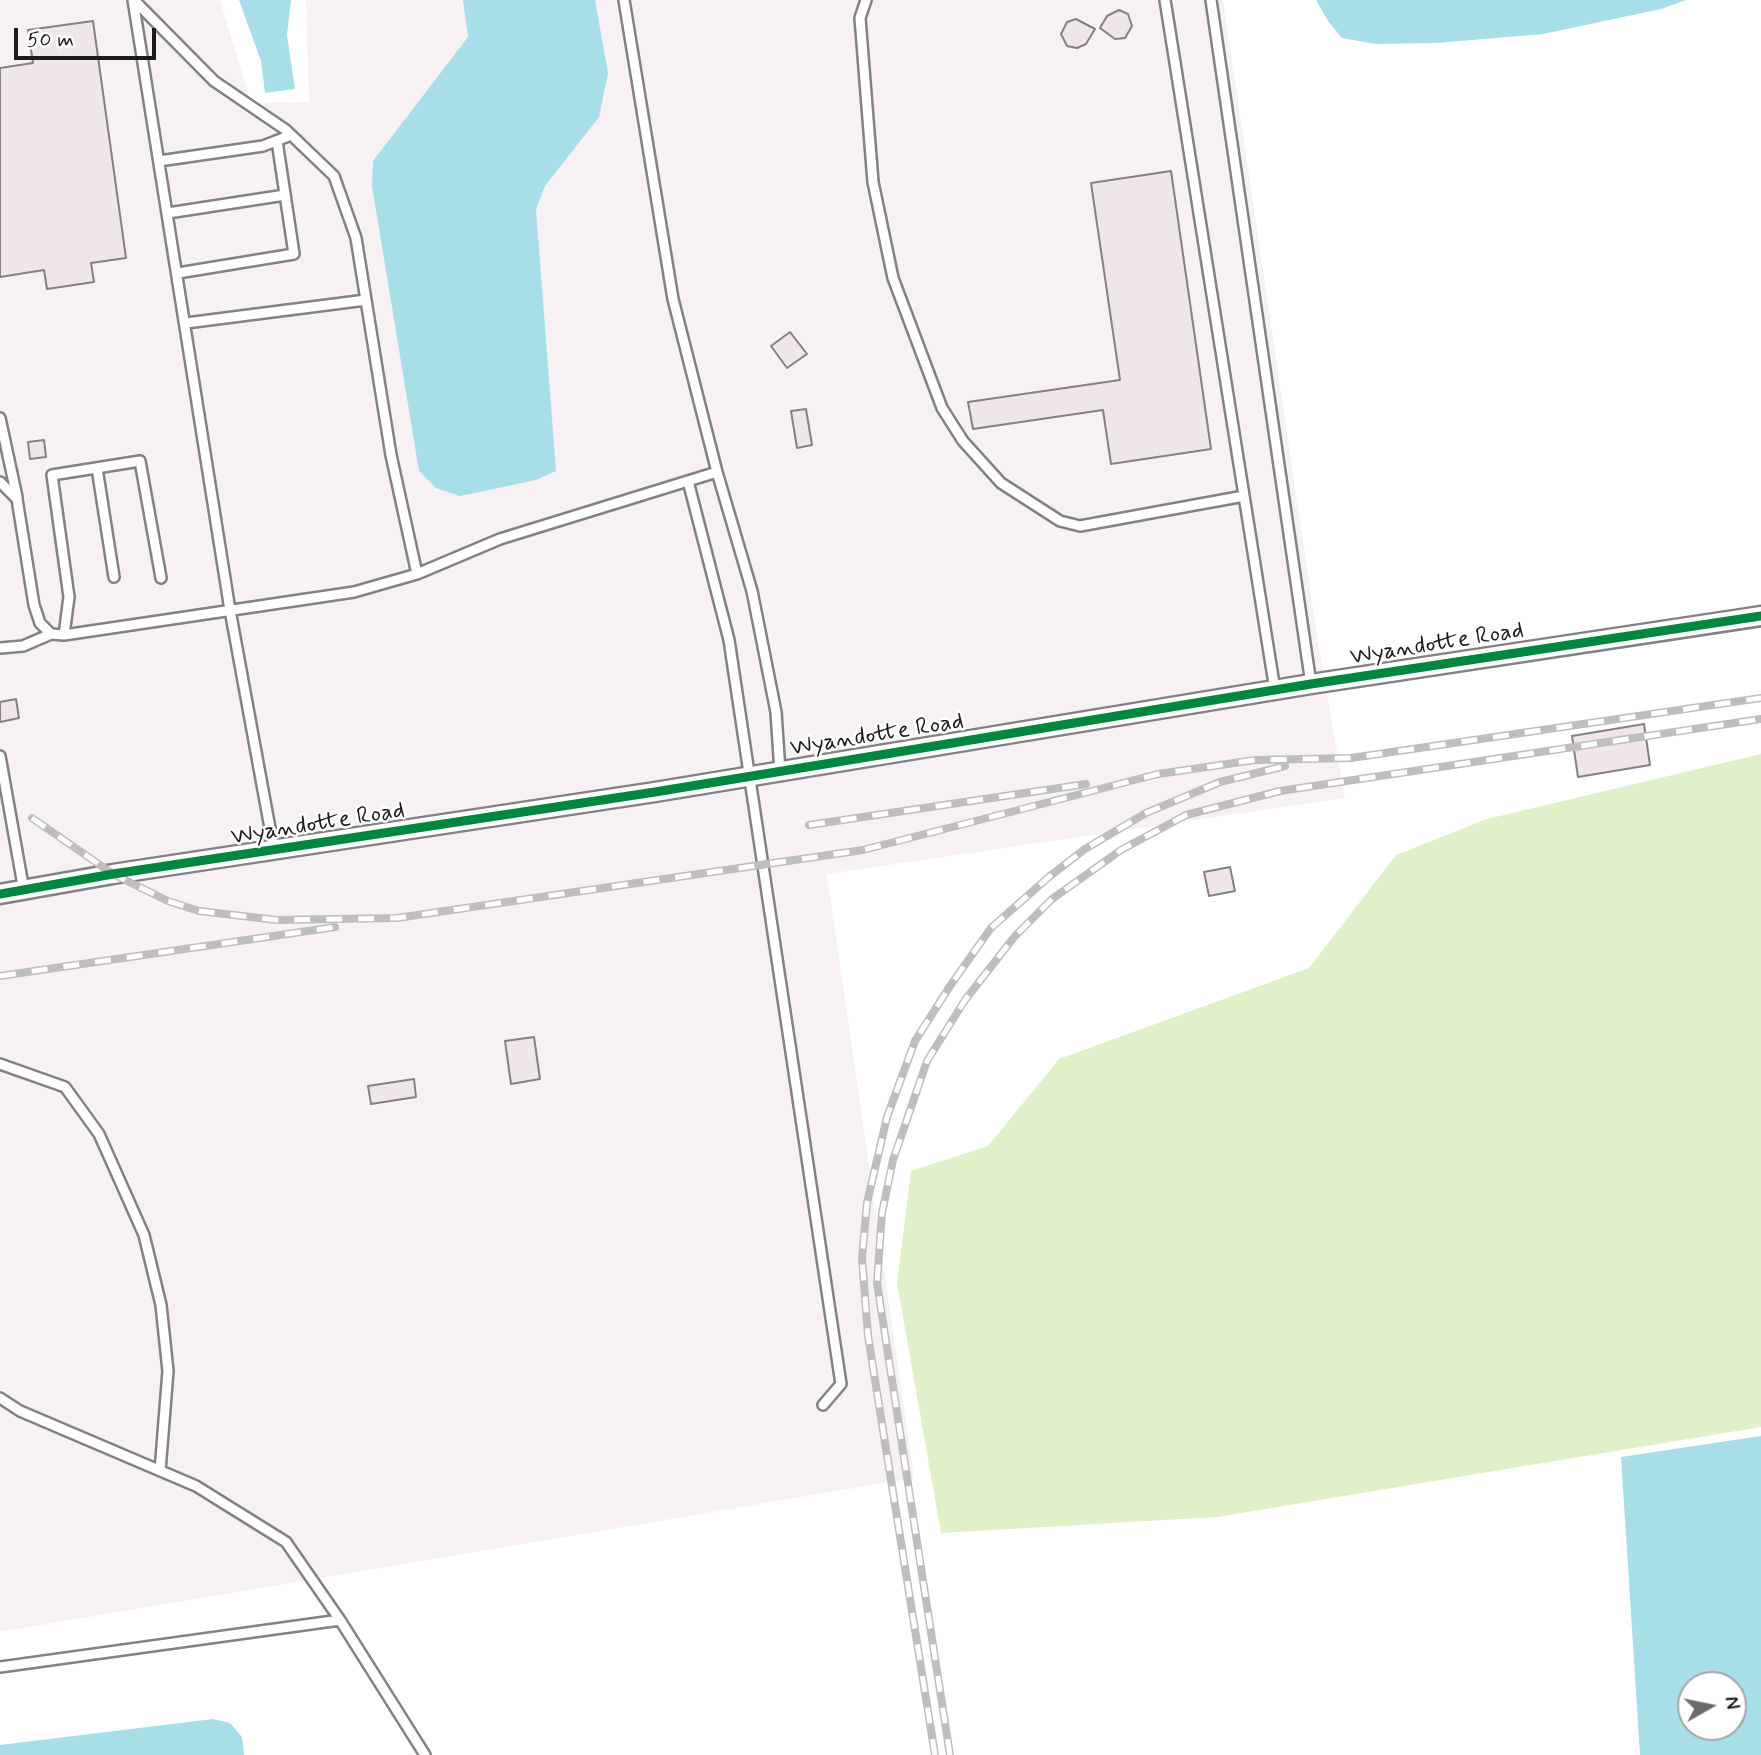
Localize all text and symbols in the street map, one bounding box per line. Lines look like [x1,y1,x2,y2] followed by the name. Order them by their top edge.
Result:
[18,14,159,58] scale bar
[27,26,74,54] text: 50 m
[1348,617,1526,673] street label: Wyandotte Road
[788,708,966,764] street label: Wyandotte Road
[229,797,407,853] street label: Wyandotte Road
[1677,1671,1747,1741] north arrow
[1718,1695,1745,1711] text: N

